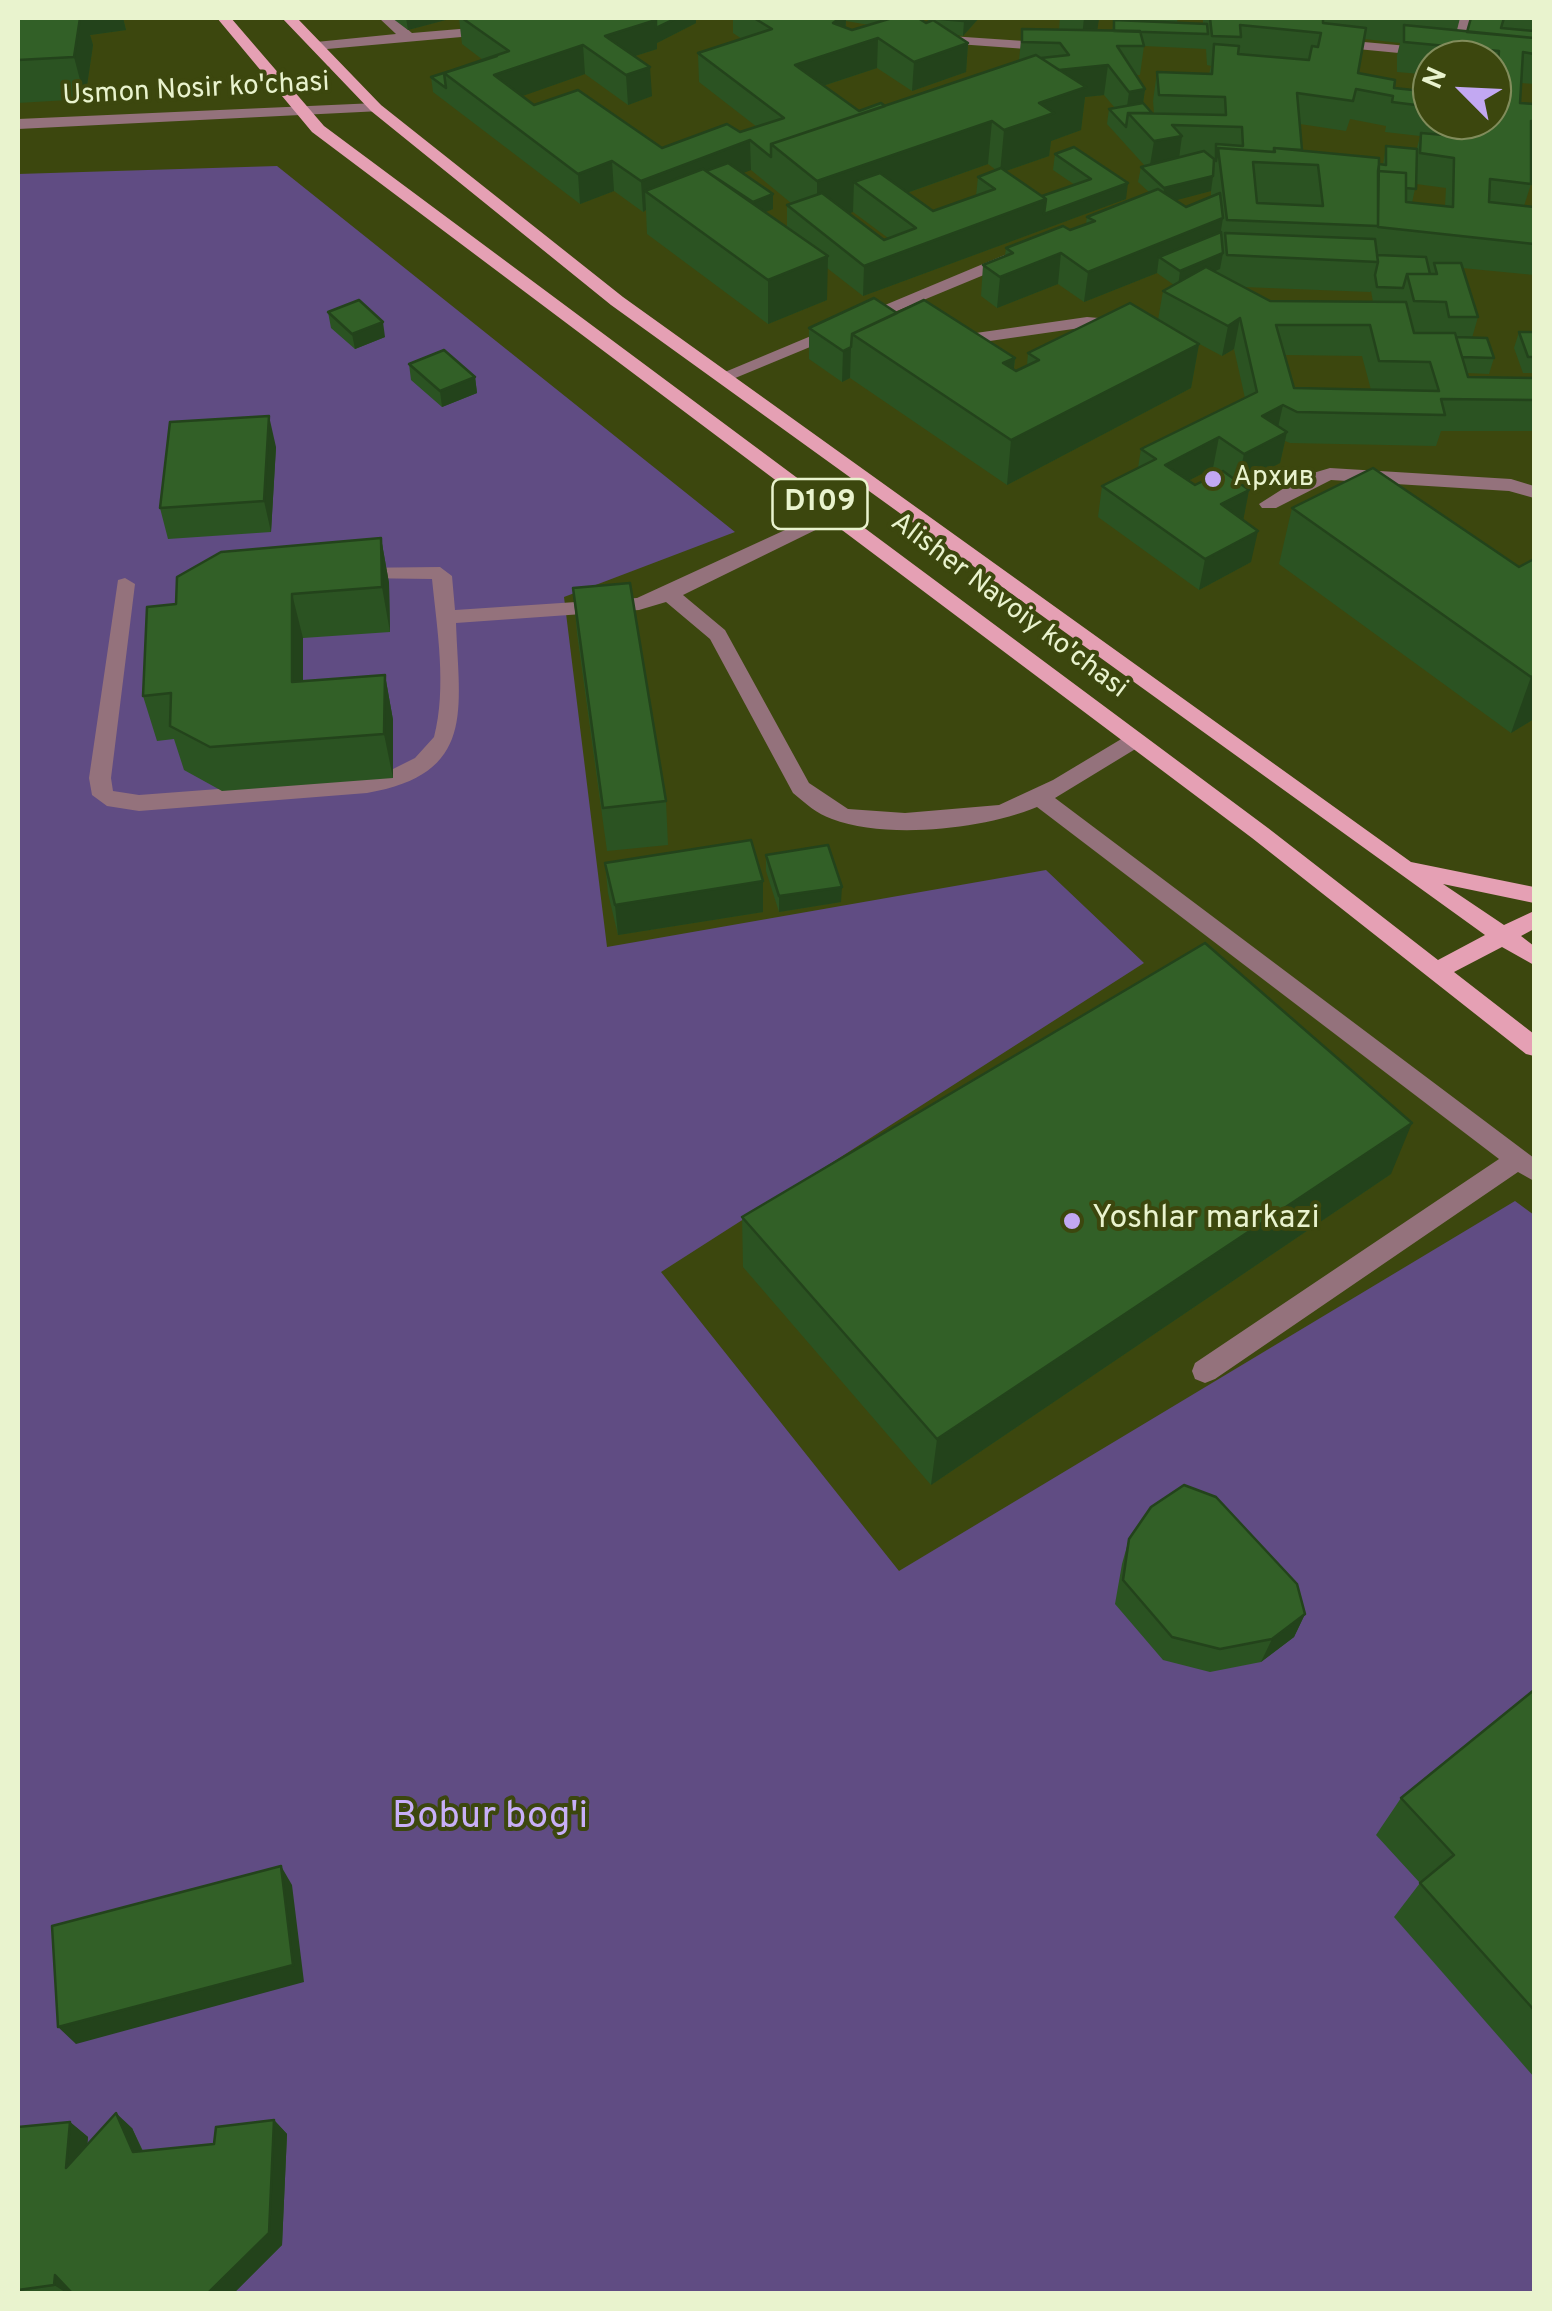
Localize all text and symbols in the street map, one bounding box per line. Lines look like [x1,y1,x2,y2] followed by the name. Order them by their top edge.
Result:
[1412,40,1512,140] north arrow
[1416,62,1457,95] text: N
[62,67,330,115] street label: Usmon Nosir ko'chasi
[1233,462,1314,496] place label: Архив
[1202,468,1224,490] marker: Архив
[772,479,868,529] road number: D109
[883,507,1133,707] street label: Alisher Navoiy ko'chasi
[1092,1202,1320,1240] place label: Yoshlar markazi
[1061,1210,1083,1232] marker: Yoshlar markazi
[392,1796,588,1842] park label: Bobur bog'i

